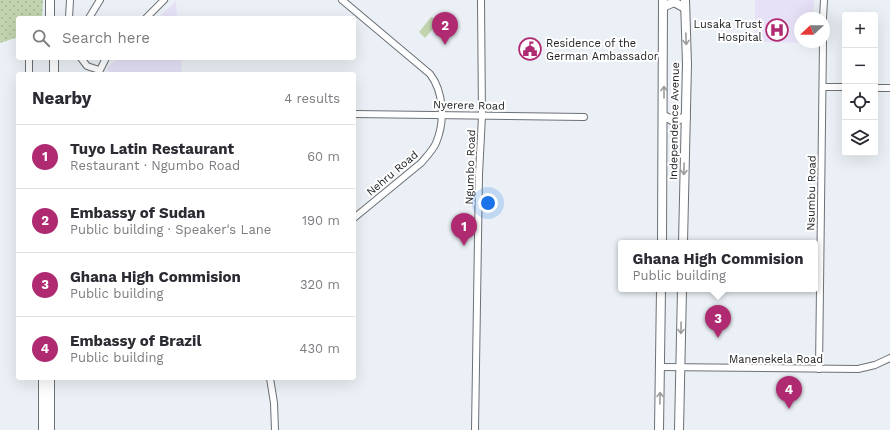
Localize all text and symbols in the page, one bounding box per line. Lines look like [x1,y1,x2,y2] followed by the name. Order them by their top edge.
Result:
[432,12,458,45] pin: 2
[794,12,830,48] north arrow
[842,12,878,156] map controls
[842,12,878,48] button: +
[16,16,356,60] search box
[764,17,790,43] hospital icon: Lusaka Trust Hospital
[694,18,763,44] place label: Lusaka Trust Hospital
[30,27,52,49] icon: search
[62,29,150,47] text: Search here
[682,32,689,45] one-way arrow
[517,36,543,62] public building icon: Residence of the German Ambassador
[546,37,659,63] place label: Residence of the German Ambassador
[842,48,878,84] button: −
[667,62,682,180] street label: Independence Avenue
[842,84,878,120] button: locate
[660,86,668,99] one-way arrow
[32,88,91,108] text: Nearby
[284,91,340,106] text: 4 results
[433,98,505,113] street label: Nyerere Road
[842,120,878,156] button: layers
[463,129,478,205] street label: Ngumbo Road
[70,140,234,158] text: Tuyo Latin Restaurant
[364,148,421,199] street label: Nehru Road
[42,149,48,164] text: 1
[307,149,340,164] text: 60 m
[804,155,819,231] street label: Nsumbu Road
[70,158,240,173] text: Restaurant · Ngumbo Road
[681,162,688,175] one-way arrow
[478,193,498,213] your location
[70,204,205,222] text: Embassy of Sudan
[41,213,49,228] text: 2
[302,213,340,228] text: 190 m
[451,213,477,246] pin: 1
[70,222,271,237] text: Public building · Speaker's Lane
[618,240,818,292] popup
[633,250,803,268] text: Ghana High Commision
[70,268,241,286] text: Ghana High Commision
[633,268,726,283] text: Public building
[41,277,49,292] text: 3
[300,277,340,292] text: 320 m
[70,286,163,301] text: Public building
[705,305,731,338] pin: 3
[677,321,685,334] one-way arrow
[70,332,201,350] text: Embassy of Brazil
[41,341,49,356] text: 4
[300,341,340,356] text: 430 m
[70,350,163,365] text: Public building
[729,353,823,366] street label: Manenekela Road
[776,376,802,409] pin: 4
[656,392,664,405] one-way arrow

